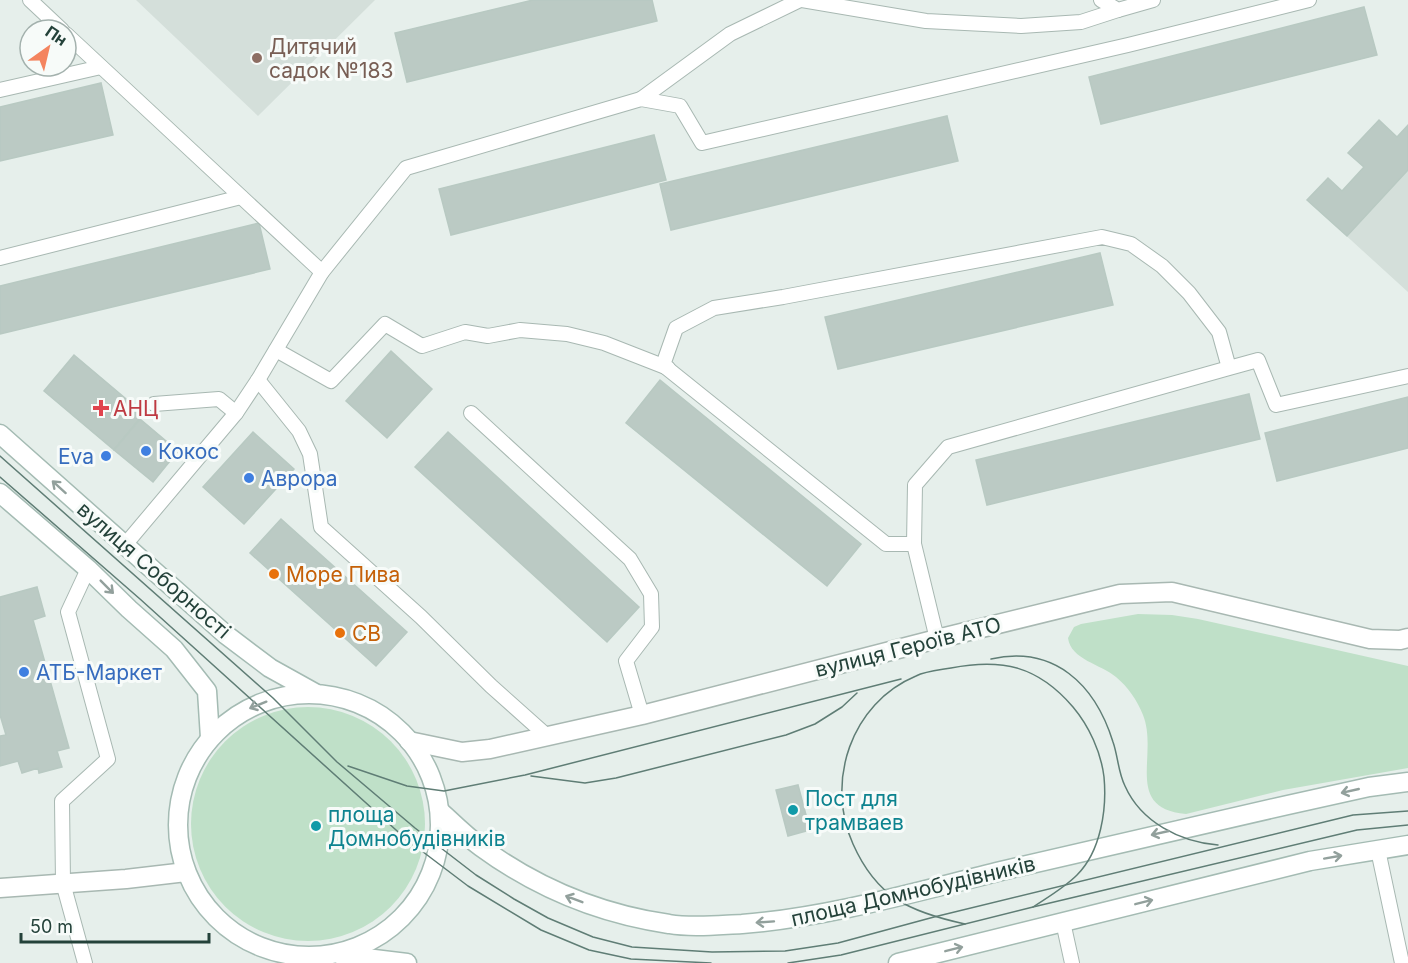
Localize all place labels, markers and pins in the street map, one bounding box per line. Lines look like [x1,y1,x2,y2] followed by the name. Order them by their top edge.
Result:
[269,34,394,83] place label: Дитячий садок №183
[250,51,264,65] marker: Дитячий садок №183
[113,396,158,421] place label: АНЦ
[94,401,108,415] marker: АНЦ
[158,439,219,464] place label: Кокос
[58,444,94,469] place label: Eva
[139,444,153,458] marker: Кокос
[99,449,113,463] marker: Eva
[261,466,338,491] place label: Аврора
[242,471,256,485] marker: Аврора
[286,562,400,587] place label: Море Пива
[267,567,281,581] marker: Море Пива
[352,621,381,646] place label: СВ
[333,626,347,640] marker: СВ
[36,660,162,685] place label: АТБ-Маркет
[17,665,31,679] marker: АТБ-Маркет
[805,786,904,835] place label: Пост для трамваев
[328,802,506,851] place label: площа Домнобудівників
[786,803,800,817] marker: Пост для трамваев
[309,819,323,833] marker: площа Домнобудівників

